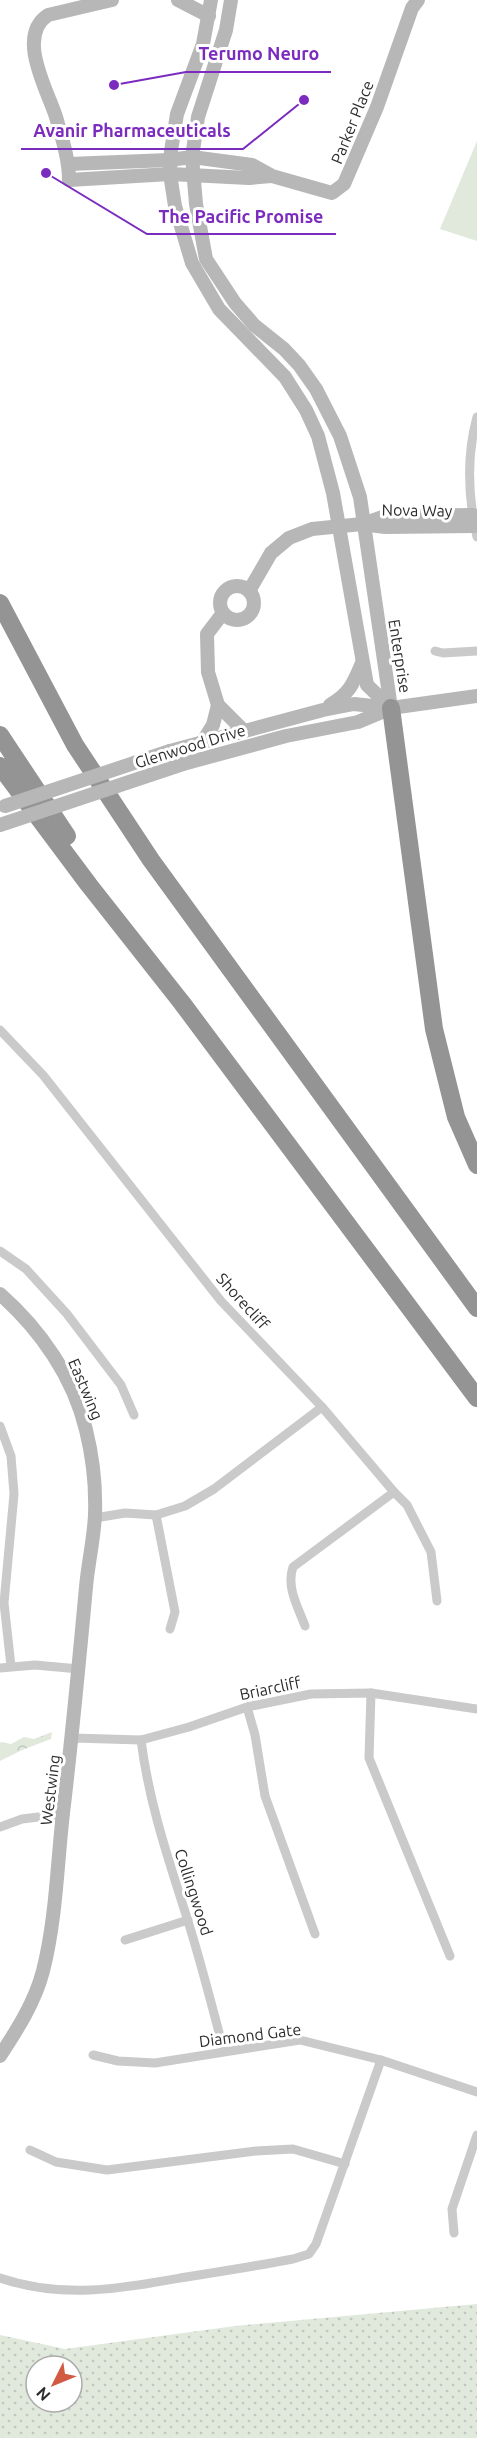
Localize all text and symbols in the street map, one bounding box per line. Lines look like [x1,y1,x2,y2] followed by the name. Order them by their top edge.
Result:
[186,36,331,72] callout: Terumo Neuro
[199,43,319,63] text: Terumo Neuro
[327,78,377,166] street label: Parker Place
[21,113,243,149] callout: Avanir Pharmaceuticals
[33,120,231,140] text: Avanir Pharmaceuticals
[147,198,336,234] callout: The Pacific Promise
[158,206,324,226] text: The Pacific Promise
[381,500,453,520] street label: Nova Way
[385,618,415,694] street label: Enterprise
[133,721,247,771] street label: Glenwood Drive
[213,1269,273,1333] street label: Shorecliff
[65,1356,107,1422] street label: Eastwing
[238,1673,303,1703] street label: Briarcliff
[37,1754,63,1826] street label: Westwing
[171,1846,217,1938] street label: Collingwood
[198,2020,302,2050] street label: Diamond Gate
[24,2354,84,2414] north arrow
[32,2384,54,2405] text: N

